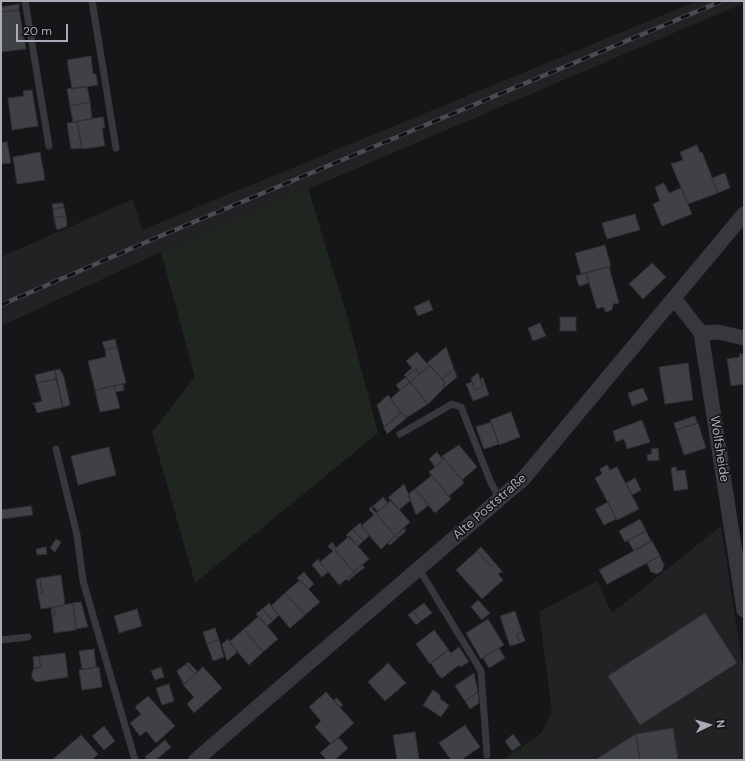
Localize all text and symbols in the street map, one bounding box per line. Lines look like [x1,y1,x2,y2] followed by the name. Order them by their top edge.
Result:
[18,16,70,42] scale bar
[23,23,52,39] text: 20 m
[706,415,732,483] street label: Wolfsheide
[450,471,530,543] street label: Alte Poststraße
[689,705,729,745] north arrow
[714,719,728,729] text: N

